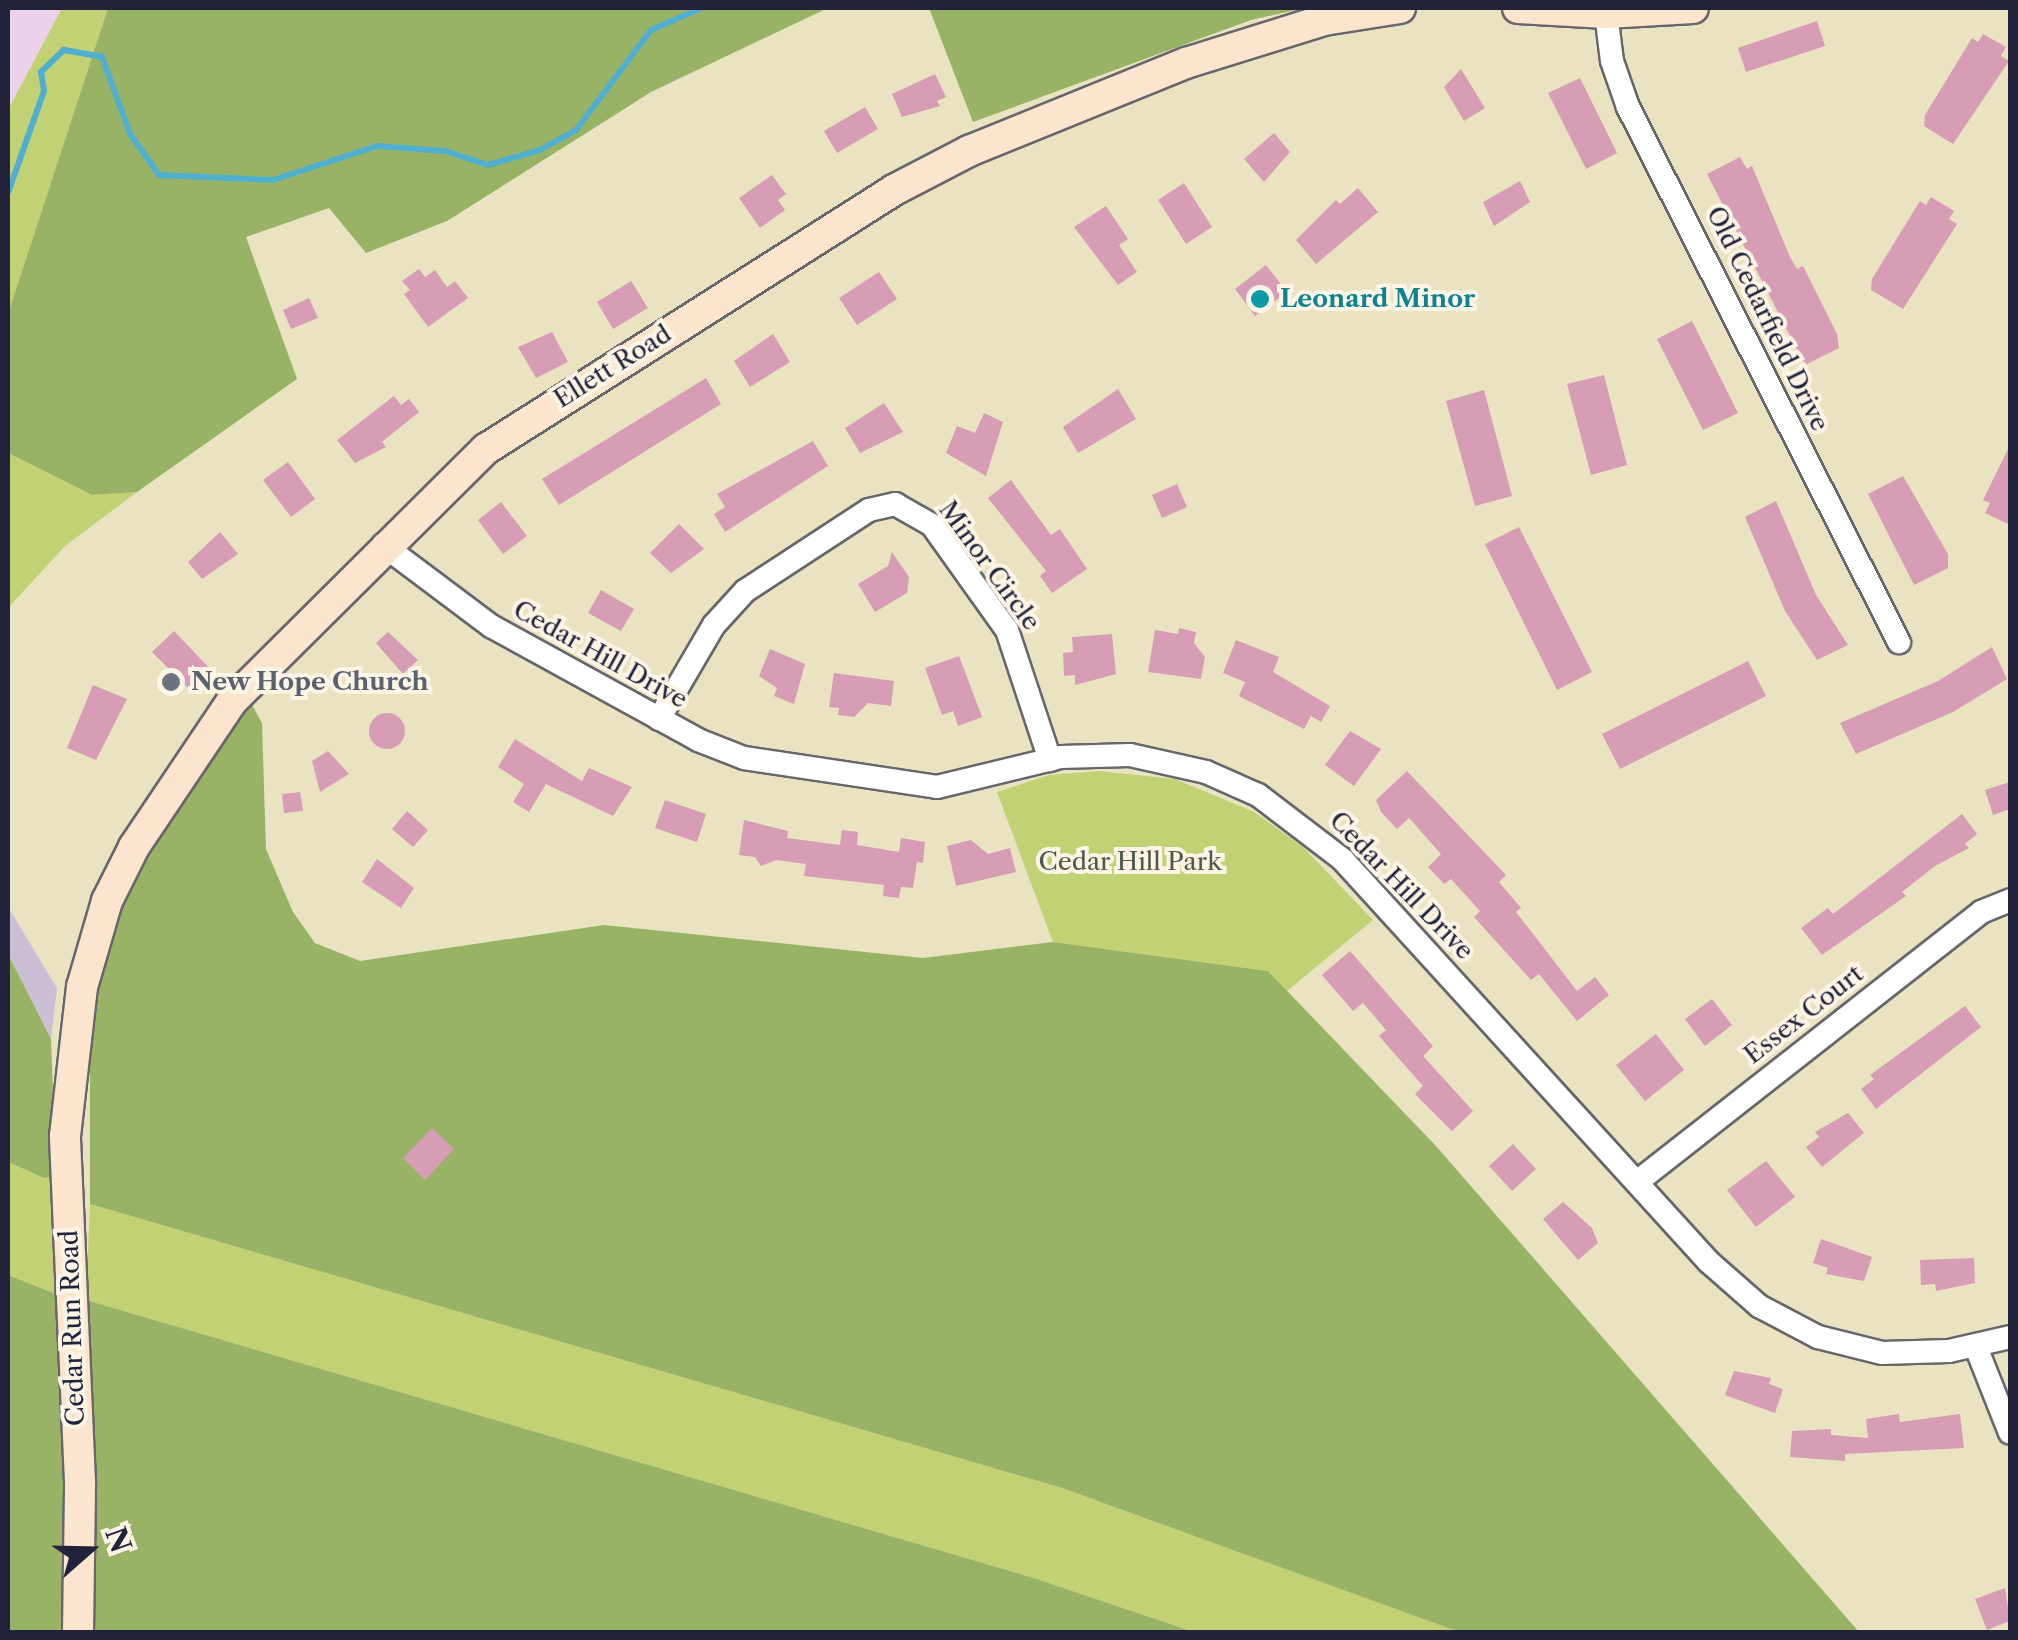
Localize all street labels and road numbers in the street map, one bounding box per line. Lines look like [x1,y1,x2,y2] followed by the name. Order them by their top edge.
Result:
[1700,202,1834,436] street label: Old Cedarfield Drive
[549,319,677,415] street label: Ellett Road
[932,495,1046,637] street label: Minor Circle
[508,595,692,715] street label: Cedar Hill Drive
[1323,806,1479,966] street label: Cedar Hill Drive
[1739,959,1869,1071] street label: Essex Court
[55,1229,91,1427] street label: Cedar Run Road

